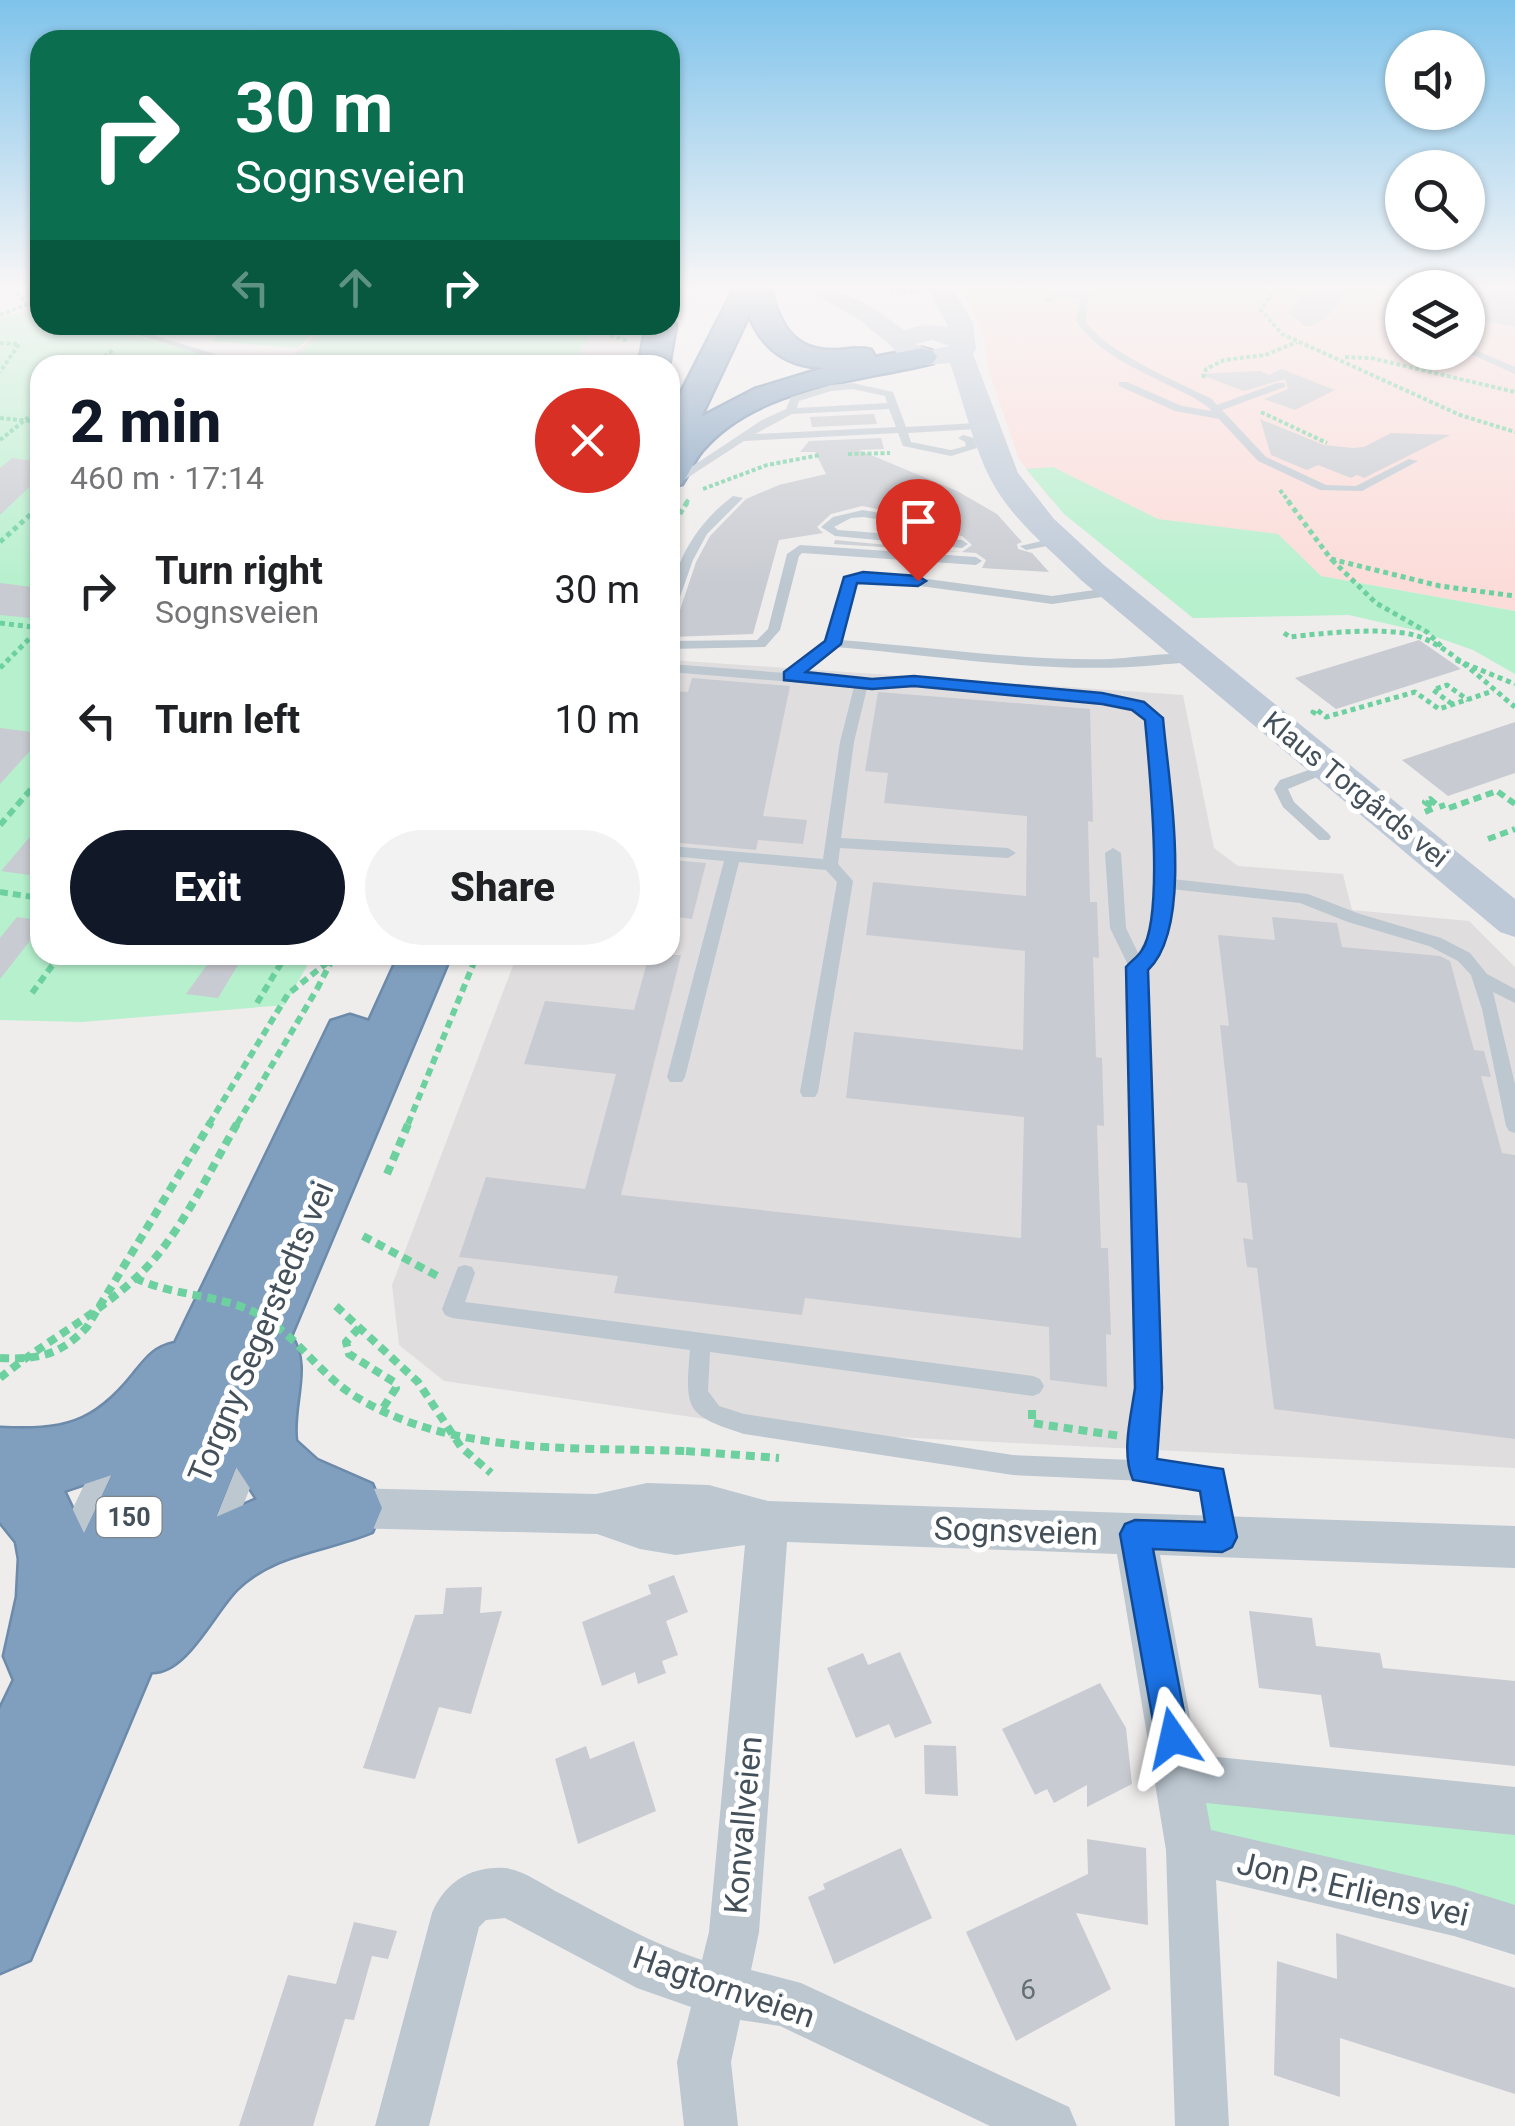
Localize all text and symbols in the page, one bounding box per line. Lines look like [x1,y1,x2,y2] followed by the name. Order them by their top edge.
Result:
[1385,30,1485,370] map controls
[1385,30,1485,130] button: sound
[235,67,393,149] text: 30 m
[70,70,200,200] icon: right
[1385,150,1485,250] button: search
[235,151,466,204] text: Sognsveien
[223,260,278,315] icon: left
[328,260,383,315] icon: ahead
[433,260,488,315] icon: right
[1385,270,1485,370] button: layers
[70,386,221,457] text: 2 min
[535,388,640,493] button: close
[70,459,264,497] text: 460 m · 17:14
[876,479,961,582] pin
[891,494,946,549] icon: arrive
[155,549,323,593] text: Turn right
[70,563,125,618] icon: right
[555,568,640,612] text: 30 m
[155,593,319,631] text: Sognsveien
[70,693,125,748] icon: left
[155,698,300,742] text: Turn left
[555,698,640,742] text: 10 m
[1256,705,1455,874] street label: Klaus Torgårds vei
[70,830,345,945] button: Exit
[365,830,640,945] button: Share
[180,1176,342,1488] street label: Torgny Segerstedts vei
[96,1497,162,1537] road number: 150
[933,1509,1099,1553] street label: Sognsveien
[1121,1686,1225,1790] position arrow
[716,1734,770,1916] street label: Konvallveien
[1233,1844,1473,1934] street label: Jon P. Erliens vei
[628,1938,820,2036] street label: Hagtornveien
[1020,1973,1036,2006] house number: 6

